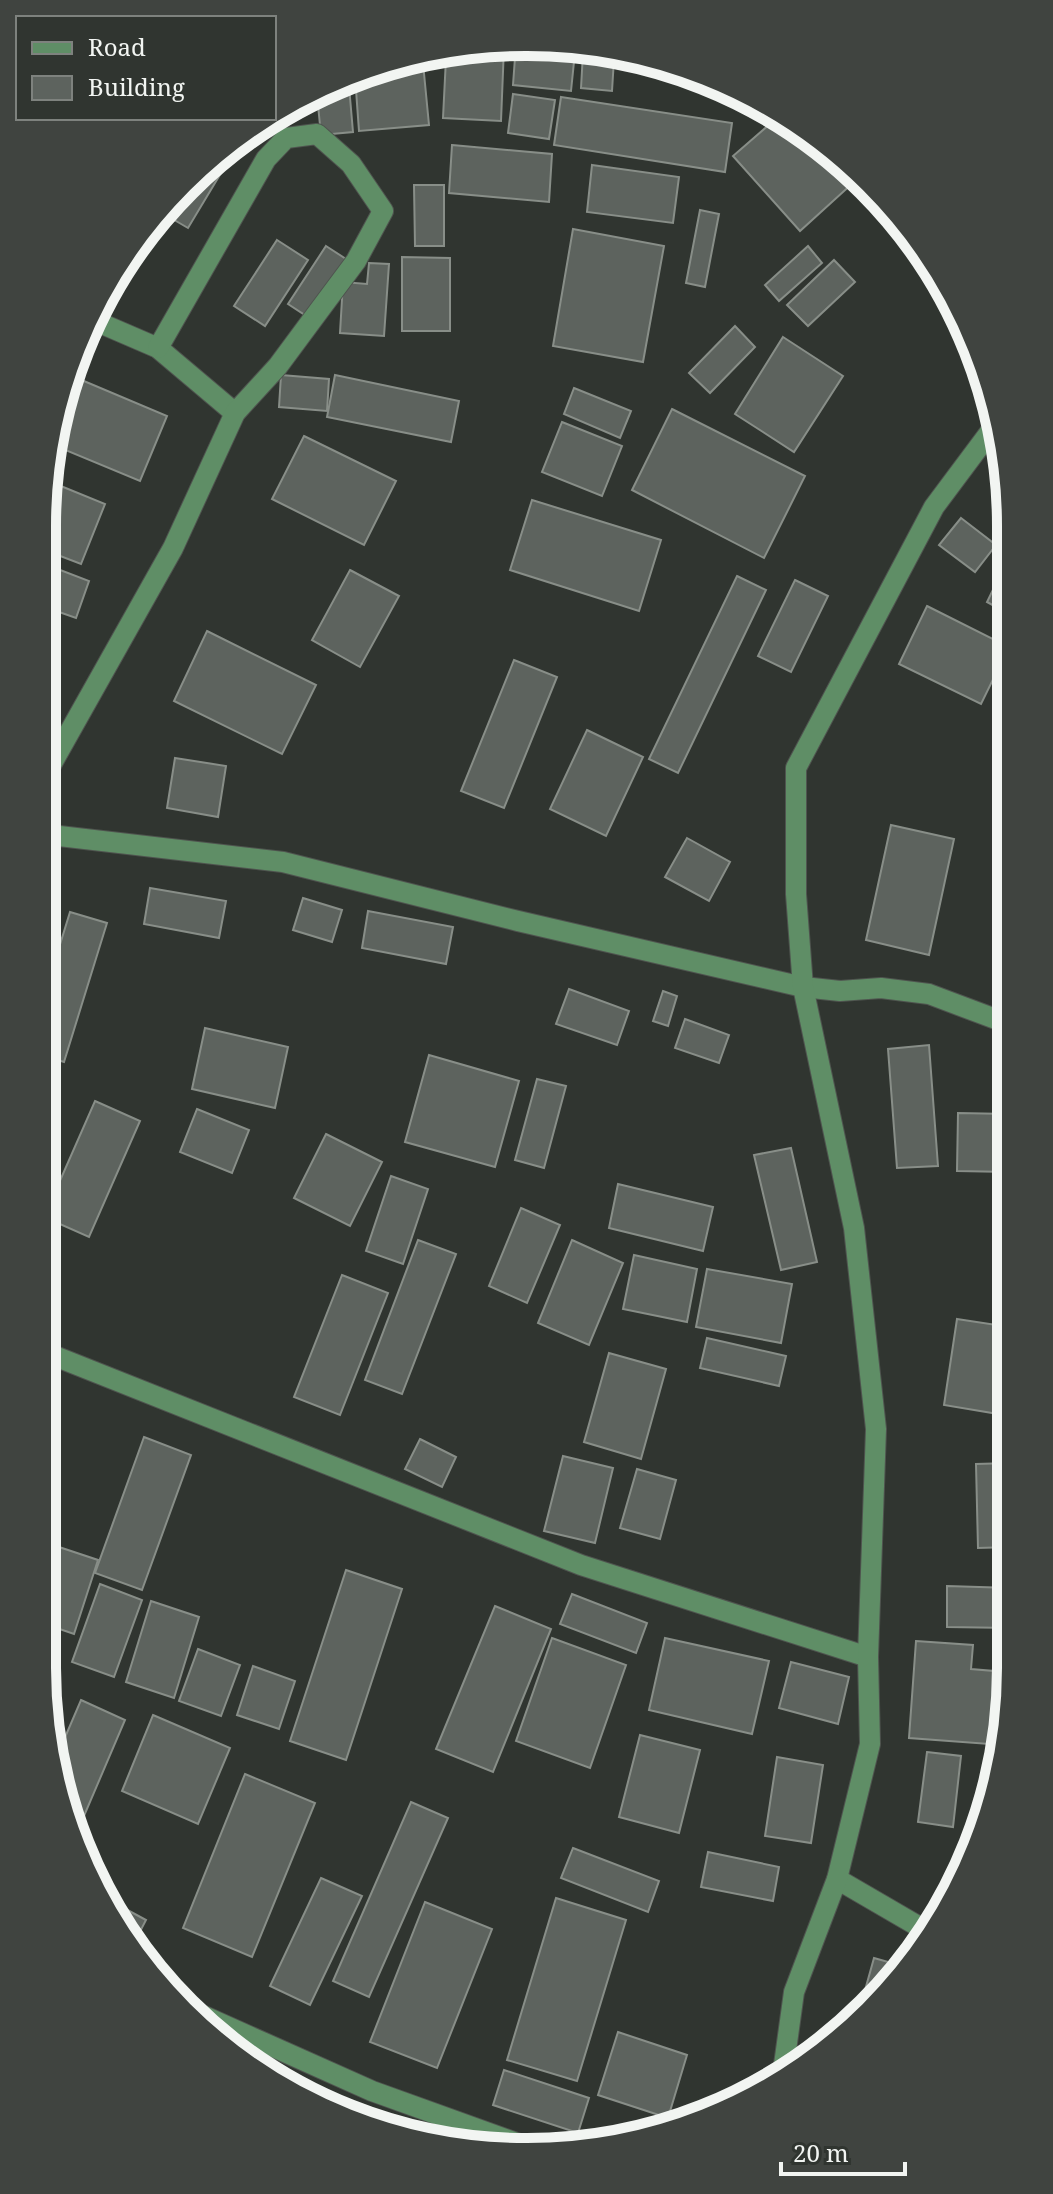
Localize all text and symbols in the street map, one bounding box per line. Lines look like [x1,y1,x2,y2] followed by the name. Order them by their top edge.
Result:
[16,16,276,120] legend
[88,30,146,63] text: Road
[88,70,185,103] text: Building
[781,2126,905,2176] scale bar
[793,2136,849,2169] text: 20 m

